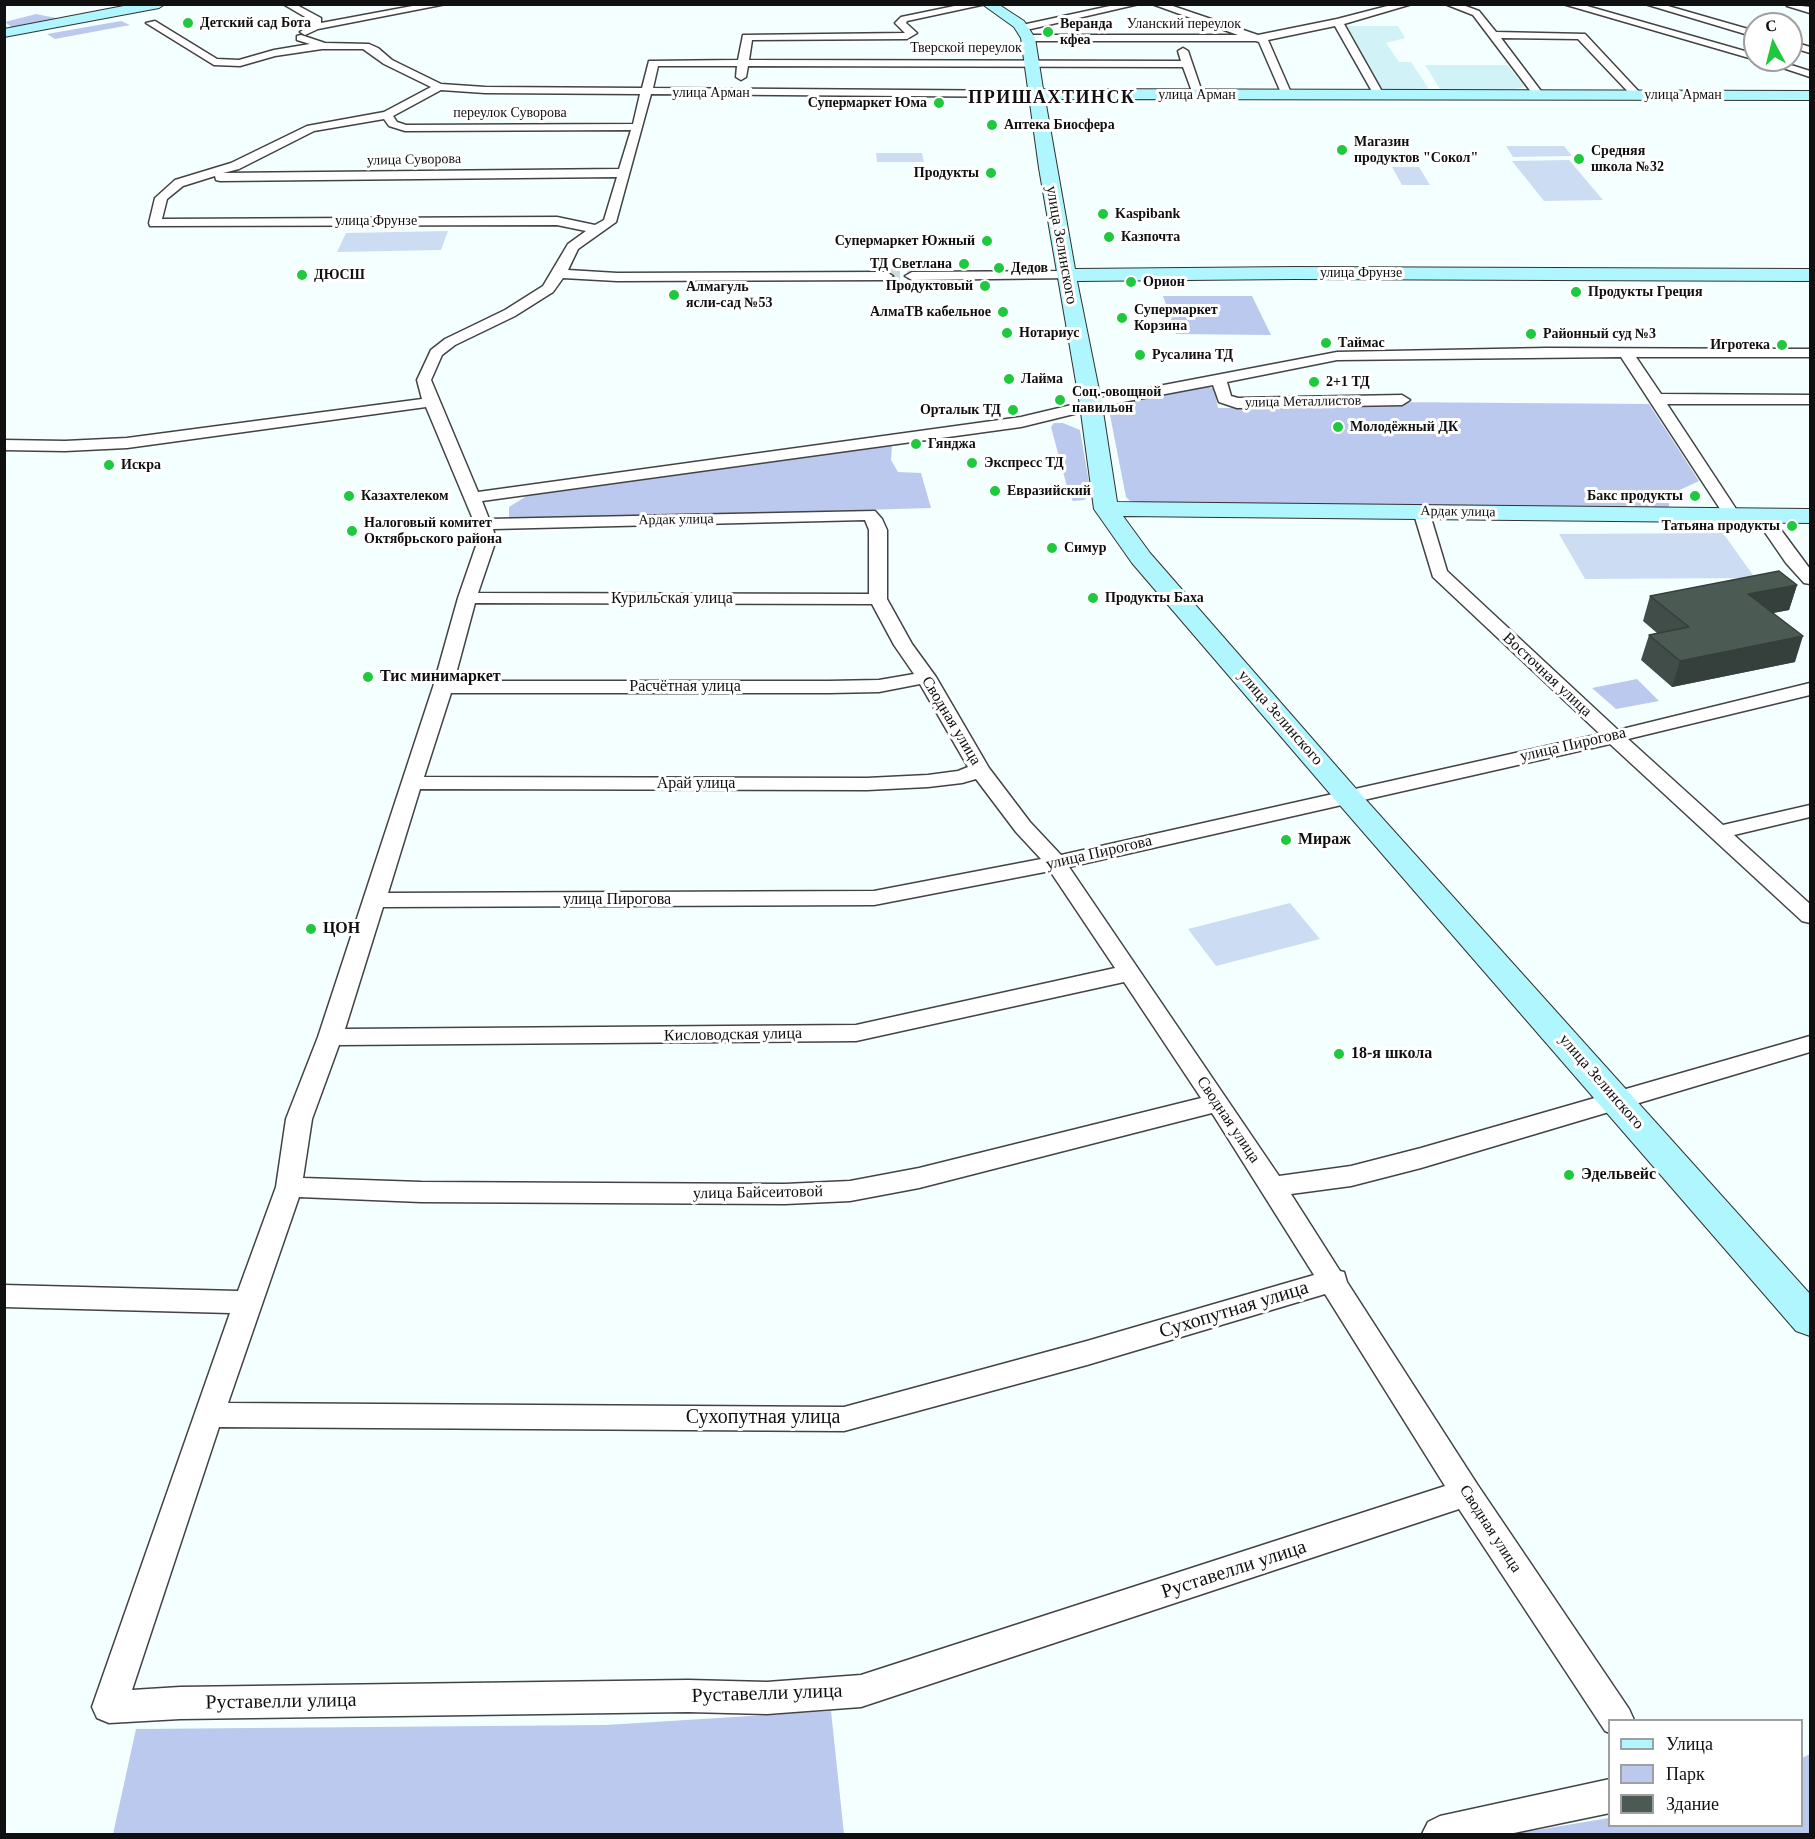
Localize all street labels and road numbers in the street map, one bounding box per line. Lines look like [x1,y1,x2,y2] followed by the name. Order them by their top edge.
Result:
[1127,16,1241,32] street label: Уланский переулок
[910,40,1022,56] street label: Тверской переулок
[672,85,750,101] street label: улица Арман
[1158,87,1236,103] street label: улица Арман
[1644,87,1722,103] street label: улица Арман
[453,105,567,121] street label: переулок Суворова
[367,151,461,169] street label: улица Суворова
[1041,184,1081,306] street label: улица Зелинского
[335,213,417,229] street label: улица Фрунзе
[1320,265,1402,281] street label: улица Фрунзе
[1245,393,1361,411] street label: улица Металлистов
[1420,503,1496,521] street label: Ардак улица
[638,511,714,529] street label: Ардак улица
[611,589,733,609] street label: Курильская улица
[1498,629,1596,721] street label: Восточная улица
[1233,666,1327,770] street label: улица Зелинского
[917,673,985,769] street label: Сводная улица
[629,677,741,697] street label: Расчётная улица
[1518,723,1628,767] street label: улица Пирогова
[657,774,735,794] street label: Арай улица
[1044,831,1154,875] street label: улица Пирогова
[563,890,671,910] street label: улица Пирогова
[664,1024,802,1046] street label: Кисловодская улица
[1554,1030,1648,1134] street label: улица Зелинского
[1192,1073,1264,1167] street label: Сводная улица
[693,1182,823,1204] street label: улица Байсеитовой
[1157,1276,1311,1344] street label: Сухопутная улица
[686,1406,840,1430] street label: Сухопутная улица
[1455,1482,1525,1576] street label: Сводная улица
[1158,1535,1310,1605] street label: Руставелли улица
[691,1679,843,1709] street label: Руставелли улица
[205,1689,357,1715] street label: Руставелли улица

